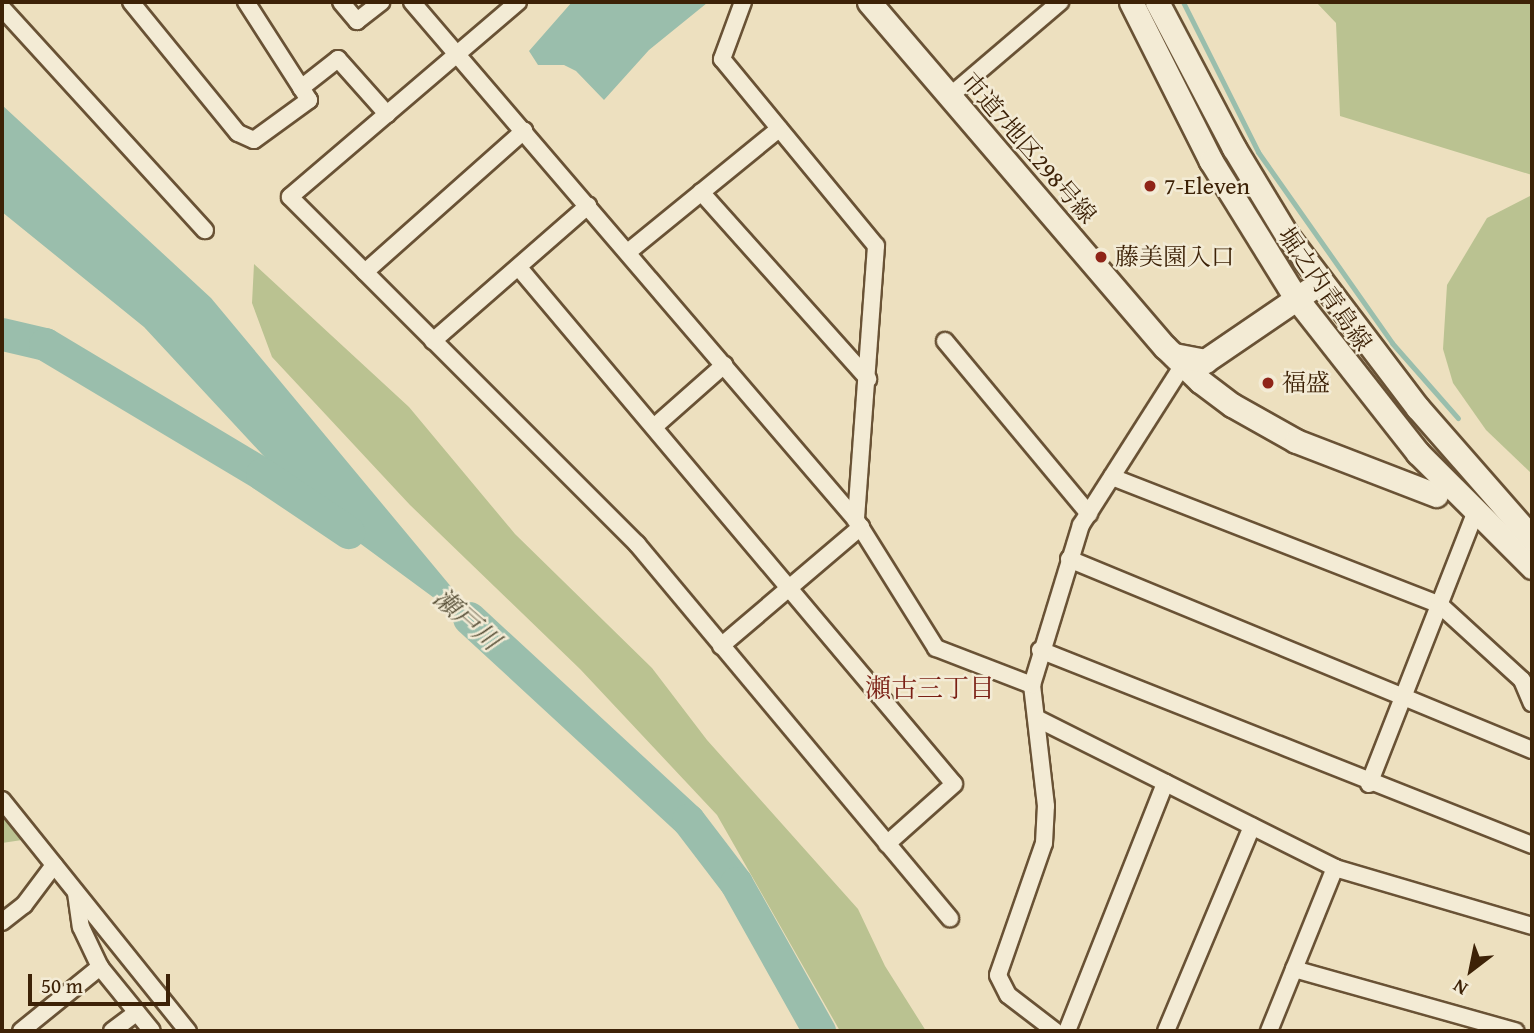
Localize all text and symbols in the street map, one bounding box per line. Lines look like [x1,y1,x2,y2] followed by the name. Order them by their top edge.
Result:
[956,67,1102,229] street label: 市道7地区298号線
[1164,172,1250,200] place label: 7-Eleven
[1142,178,1158,194] marker: 7-Eleven
[1272,222,1378,356] street label: 堀之内青島線
[1115,243,1235,271] place label: 藤美園入口
[1093,249,1109,265] marker: 藤美園入口
[1282,369,1330,397] place label: 福盛
[1260,375,1276,391] marker: 福盛
[427,582,507,656] water label: 瀬戸川
[865,672,995,704] district label: 瀬古三丁目
[1436,935,1506,1005] north arrow
[32,960,173,1004] scale bar
[41,970,83,1001] text: 50 m
[1447,973,1473,1003] text: N

